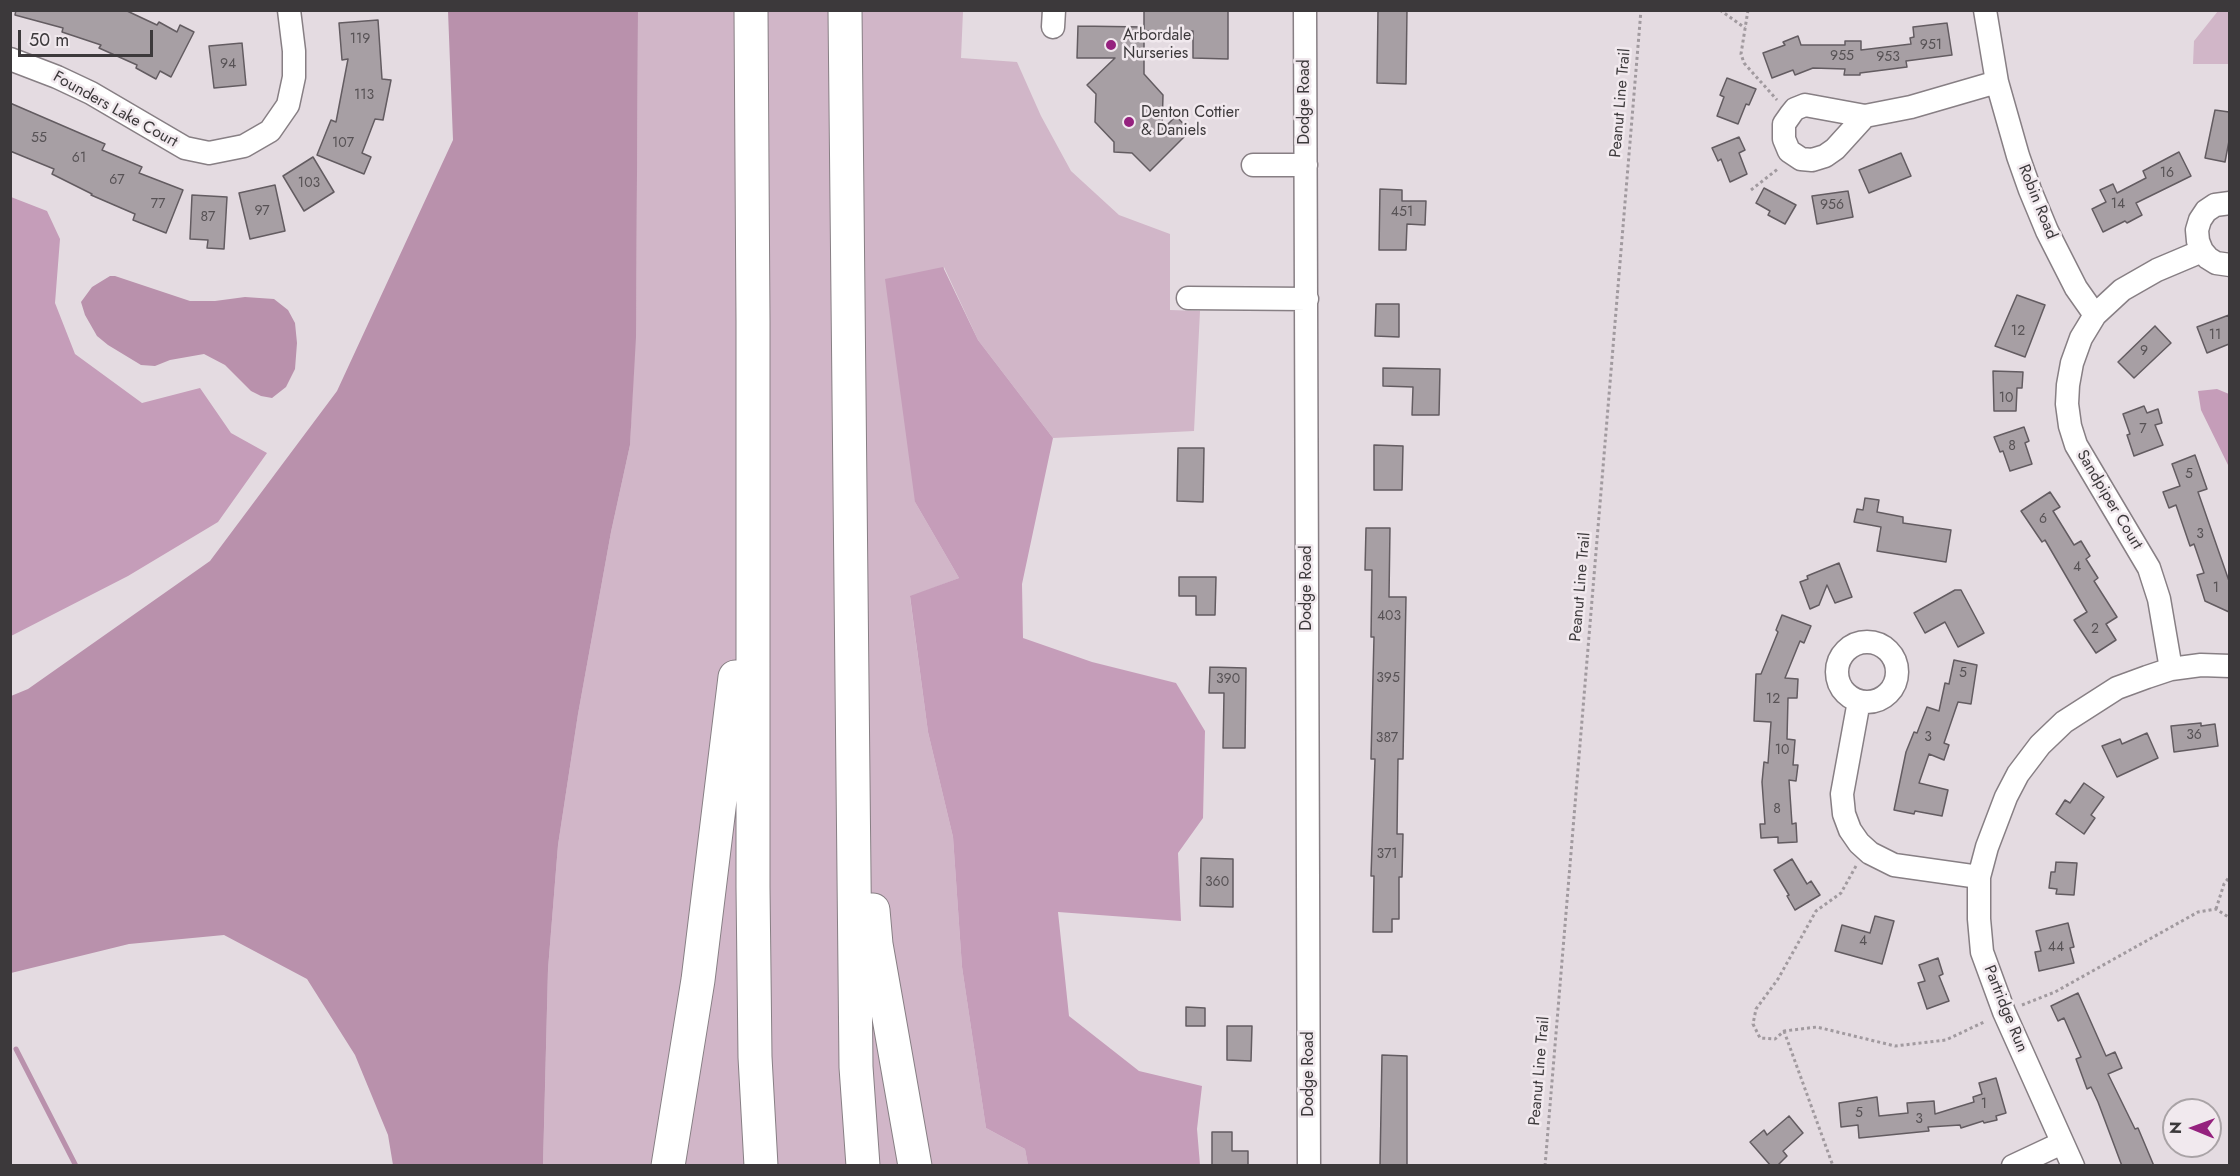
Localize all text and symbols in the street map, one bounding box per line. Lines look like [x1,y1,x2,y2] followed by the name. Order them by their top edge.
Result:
[21,18,156,56] scale bar
[1123,26,1191,64] place label: Arbordale Nurseries
[29,27,69,53] text: 50 m
[350,32,370,48] house number: 119
[1104,38,1118,52] marker: Arbordale Nurseries
[1920,38,1942,54] house number: 951
[1607,48,1635,158] street label: Peanut Line Trail
[1830,49,1854,65] house number: 955
[1876,50,1900,66] house number: 953
[220,57,236,73] house number: 94
[1295,59,1315,145] street label: Dodge Road
[49,68,181,152] street label: Founders Lake Court
[354,88,374,104] house number: 113
[1141,103,1240,141] place label: Denton Cottier & Daniels
[1122,115,1136,129] marker: Denton Cottier & Daniels
[31,131,47,147] house number: 55
[332,136,354,152] house number: 107
[72,151,86,167] house number: 61
[2013,162,2061,242] street label: Robin Road
[2160,166,2174,182] house number: 16
[109,173,125,189] house number: 67
[298,176,320,192] house number: 103
[151,197,165,213] house number: 77
[2111,197,2125,213] house number: 14
[1820,198,1844,214] house number: 956
[255,204,269,220] house number: 97
[1391,205,1413,221] house number: 451
[201,210,215,226] house number: 87
[2011,324,2025,340] house number: 12
[2209,328,2221,344] house number: 11
[2140,344,2148,360] house number: 9
[1999,391,2013,407] house number: 10
[2139,422,2147,438] house number: 7
[2008,439,2016,455] house number: 8
[2072,447,2146,553] street label: Sandpiper Court
[2185,467,2193,483] house number: 5
[2039,512,2047,528] house number: 6
[2196,527,2204,543] house number: 3
[1567,532,1595,642] street label: Peanut Line Trail
[1297,545,1317,631] street label: Dodge Road
[2073,560,2081,576] house number: 4
[2213,581,2219,597] house number: 1
[1377,609,1401,625] house number: 403
[2091,622,2099,638] house number: 2
[1959,666,1967,682] house number: 5
[1376,671,1400,687] house number: 395
[1216,672,1240,688] house number: 390
[1766,692,1780,708] house number: 12
[2186,728,2202,744] house number: 36
[1924,730,1932,746] house number: 3
[1376,731,1398,747] house number: 387
[1775,743,1789,759] house number: 10
[1773,802,1781,818] house number: 8
[1376,847,1398,863] house number: 371
[1205,875,1229,891] house number: 360
[1859,934,1867,950] house number: 4
[2048,940,2064,956] house number: 44
[1979,963,2031,1055] street label: Partridge Run
[1526,1016,1554,1126] street label: Peanut Line Trail
[1299,1031,1319,1117] street label: Dodge Road
[1981,1097,1987,1113] house number: 1
[2162,1098,2222,1158] north arrow
[1855,1106,1863,1122] house number: 5
[1915,1112,1923,1128] house number: 3
[2164,1121,2187,1134] text: N

